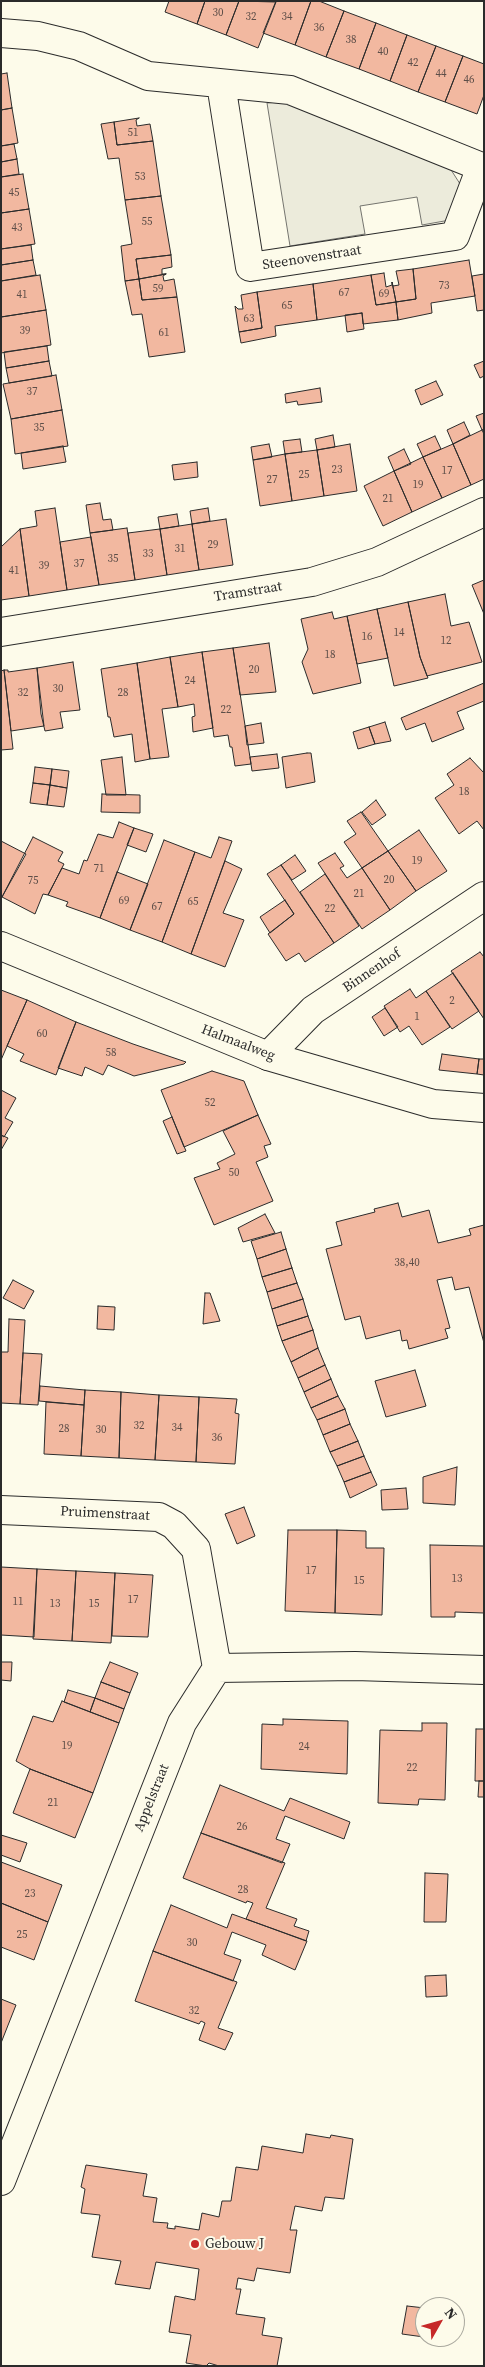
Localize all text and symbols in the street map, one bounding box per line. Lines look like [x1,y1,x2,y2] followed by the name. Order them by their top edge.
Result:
[213,6,223,20] house number: 30
[246,10,256,24] house number: 32
[282,10,292,24] house number: 34
[314,21,324,35] house number: 36
[346,33,356,47] house number: 38
[378,45,388,59] house number: 40
[408,56,418,70] house number: 42
[436,67,446,81] house number: 44
[464,73,474,87] house number: 46
[128,126,138,140] house number: 51
[135,170,145,184] house number: 53
[9,186,19,200] house number: 45
[142,215,152,229] house number: 55
[12,221,22,235] house number: 43
[261,242,363,274] street label: Steenovenstraat
[439,279,449,293] house number: 73
[153,282,163,296] house number: 59
[339,286,349,300] house number: 67
[379,287,389,301] house number: 69
[17,288,27,302] house number: 41
[282,299,292,313] house number: 65
[244,312,254,326] house number: 63
[20,324,30,338] house number: 39
[159,326,169,340] house number: 61
[27,385,37,399] house number: 37
[34,421,44,435] house number: 35
[332,463,342,477] house number: 23
[442,464,452,478] house number: 17
[299,468,309,482] house number: 25
[267,473,277,487] house number: 27
[413,478,423,492] house number: 19
[383,492,393,506] house number: 21
[208,538,218,552] house number: 29
[175,542,185,556] house number: 31
[143,547,153,561] house number: 33
[108,552,118,566] house number: 35
[74,557,84,571] house number: 37
[39,559,49,573] house number: 39
[9,564,19,578] house number: 41
[213,578,283,606] street label: Tramstraat
[394,626,404,640] house number: 14
[362,630,372,644] house number: 16
[441,634,451,648] house number: 12
[325,648,335,662] house number: 18
[249,663,259,677] house number: 20
[185,674,195,688] house number: 24
[53,682,63,696] house number: 30
[18,686,28,700] house number: 32
[118,686,128,700] house number: 28
[221,703,231,717] house number: 22
[459,785,469,799] house number: 18
[412,854,422,868] house number: 19
[94,862,104,876] house number: 71
[384,873,394,887] house number: 20
[28,874,38,888] house number: 75
[354,887,364,901] house number: 21
[119,894,129,908] house number: 69
[188,895,198,909] house number: 65
[152,900,162,914] house number: 67
[325,902,335,916] house number: 22
[340,945,404,997] street label: Binnenhof
[449,994,455,1008] house number: 2
[414,1010,420,1024] house number: 1
[199,1021,277,1065] street label: Halmaalweg
[37,1027,47,1041] house number: 60
[106,1046,116,1060] house number: 58
[205,1096,215,1110] house number: 52
[229,1166,239,1180] house number: 50
[394,1256,420,1270] house number: 38,40
[134,1419,144,1433] house number: 32
[172,1421,182,1435] house number: 34
[59,1422,69,1436] house number: 28
[96,1423,106,1437] house number: 30
[212,1431,222,1445] house number: 36
[60,1503,150,1525] street label: Pruimenstraat
[306,1564,316,1578] house number: 17
[452,1572,462,1586] house number: 13
[354,1574,364,1588] house number: 15
[128,1593,138,1607] house number: 17
[13,1595,23,1609] house number: 11
[50,1597,60,1611] house number: 13
[89,1597,99,1611] house number: 15
[62,1739,72,1753] house number: 19
[299,1740,309,1754] house number: 24
[407,1761,417,1775] house number: 22
[131,1762,173,1834] street label: Appelstraat
[48,1796,58,1810] house number: 21
[237,1820,247,1834] house number: 26
[238,1883,248,1897] house number: 28
[25,1887,35,1901] house number: 23
[17,1928,27,1942] house number: 25
[187,1936,197,1950] house number: 30
[189,2004,199,2018] house number: 32
[205,2236,264,2252] place label: Gebouw J
[189,2238,201,2250] marker: Gebouw J
[415,2297,465,2347] north arrow
[440,2303,462,2324] text: N

